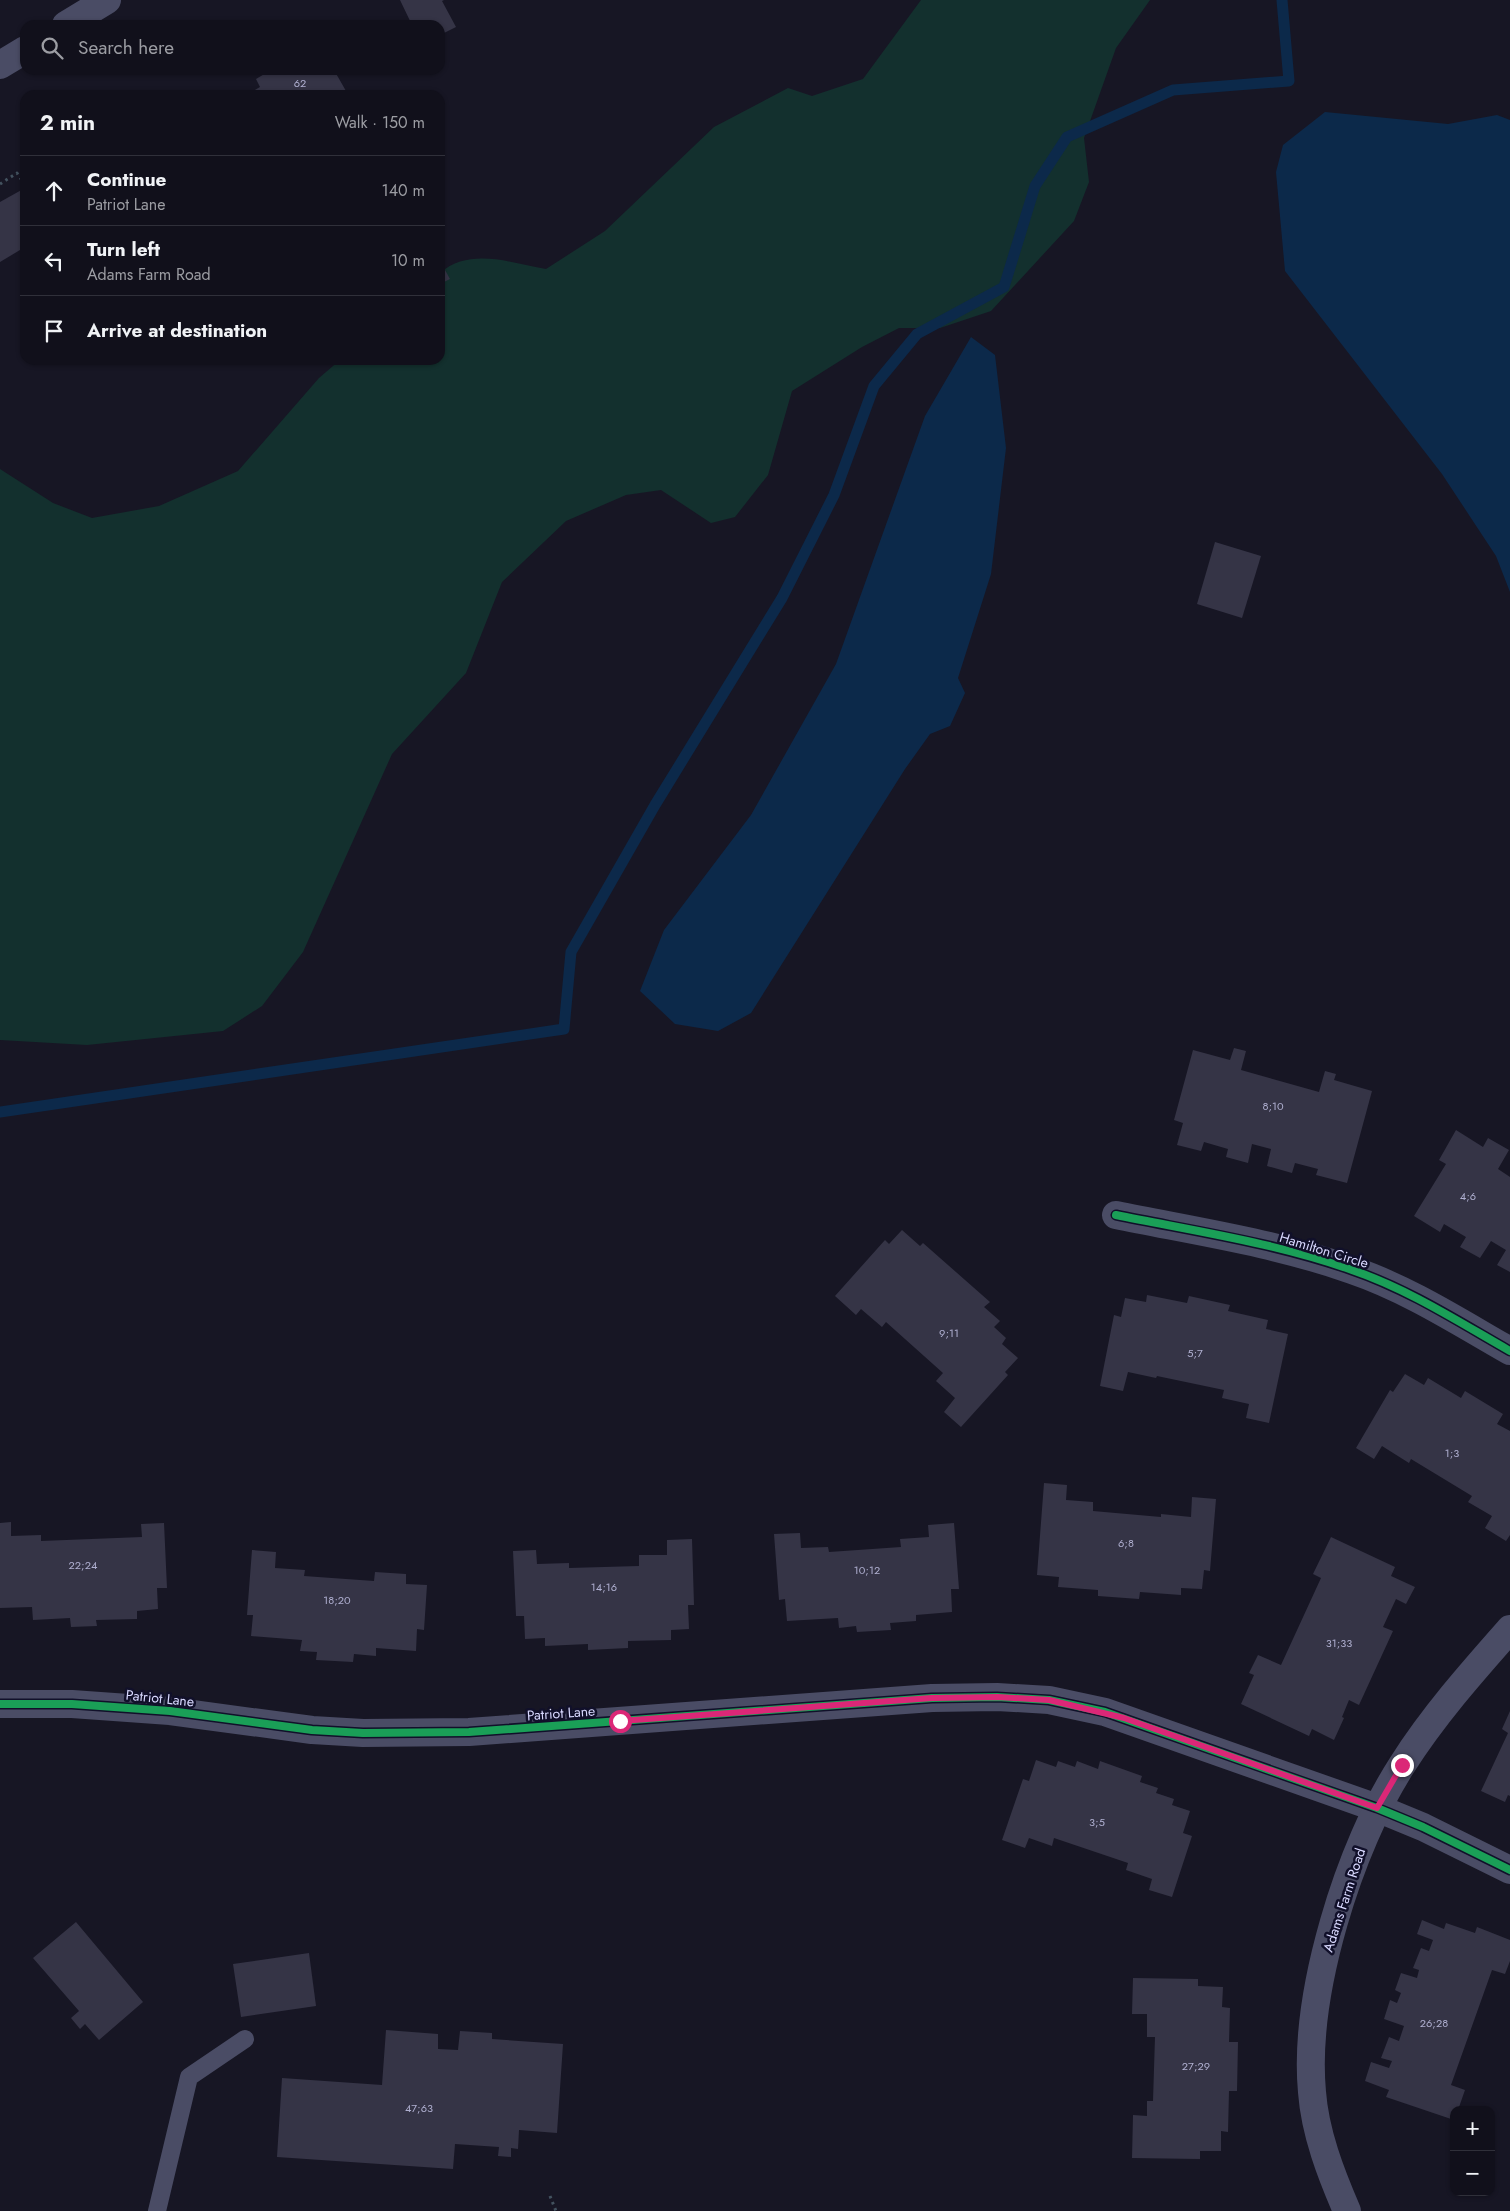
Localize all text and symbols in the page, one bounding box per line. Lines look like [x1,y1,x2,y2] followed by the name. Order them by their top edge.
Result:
[20,20,445,75] search box
[38,34,66,62] icon: search
[78,34,174,61] text: Search here
[294,75,306,91] house number: 62
[40,108,95,138] text: 2 min
[335,111,425,134] text: Walk · 150 m
[87,166,166,193] text: Continue
[40,177,68,205] icon: ahead
[382,179,425,202] text: 140 m
[87,193,165,216] text: Patriot Lane
[87,236,160,263] text: Turn left
[40,247,68,275] icon: left
[391,249,425,272] text: 10 m
[87,263,211,286] text: Adams Farm Road
[40,317,68,345] icon: arrive
[87,317,267,344] text: Arrive at destination
[1262,1098,1284,1114] house number: 8;10
[1460,1188,1476,1204] house number: 4;6
[1277,1227,1371,1273] street label: Hamilton Circle
[939,1325,959,1341] house number: 9;11
[1187,1345,1203,1361] house number: 5;7
[1445,1445,1459,1461] house number: 1;3
[1118,1535,1134,1551] house number: 6;8
[69,1557,98,1573] house number: 22;24
[854,1562,880,1578] house number: 10;12
[591,1579,617,1595] house number: 14;16
[323,1592,351,1608] house number: 18;20
[1326,1635,1352,1651] house number: 31;33
[125,1684,195,1712] street label: Patriot Lane
[526,1701,596,1725] street label: Patriot Lane
[609,1710,632,1733] route start
[1391,1754,1414,1777] route end
[1089,1814,1105,1830] house number: 3;5
[1318,1845,1370,1955] street label: Adams Farm Road
[1420,2015,1448,2031] house number: 26;28
[1182,2058,1210,2074] house number: 27;29
[405,2100,433,2116] house number: 47;63
[1450,2106,1495,2196] map controls
[1450,2106,1495,2151] button: +
[1450,2151,1495,2196] button: −

